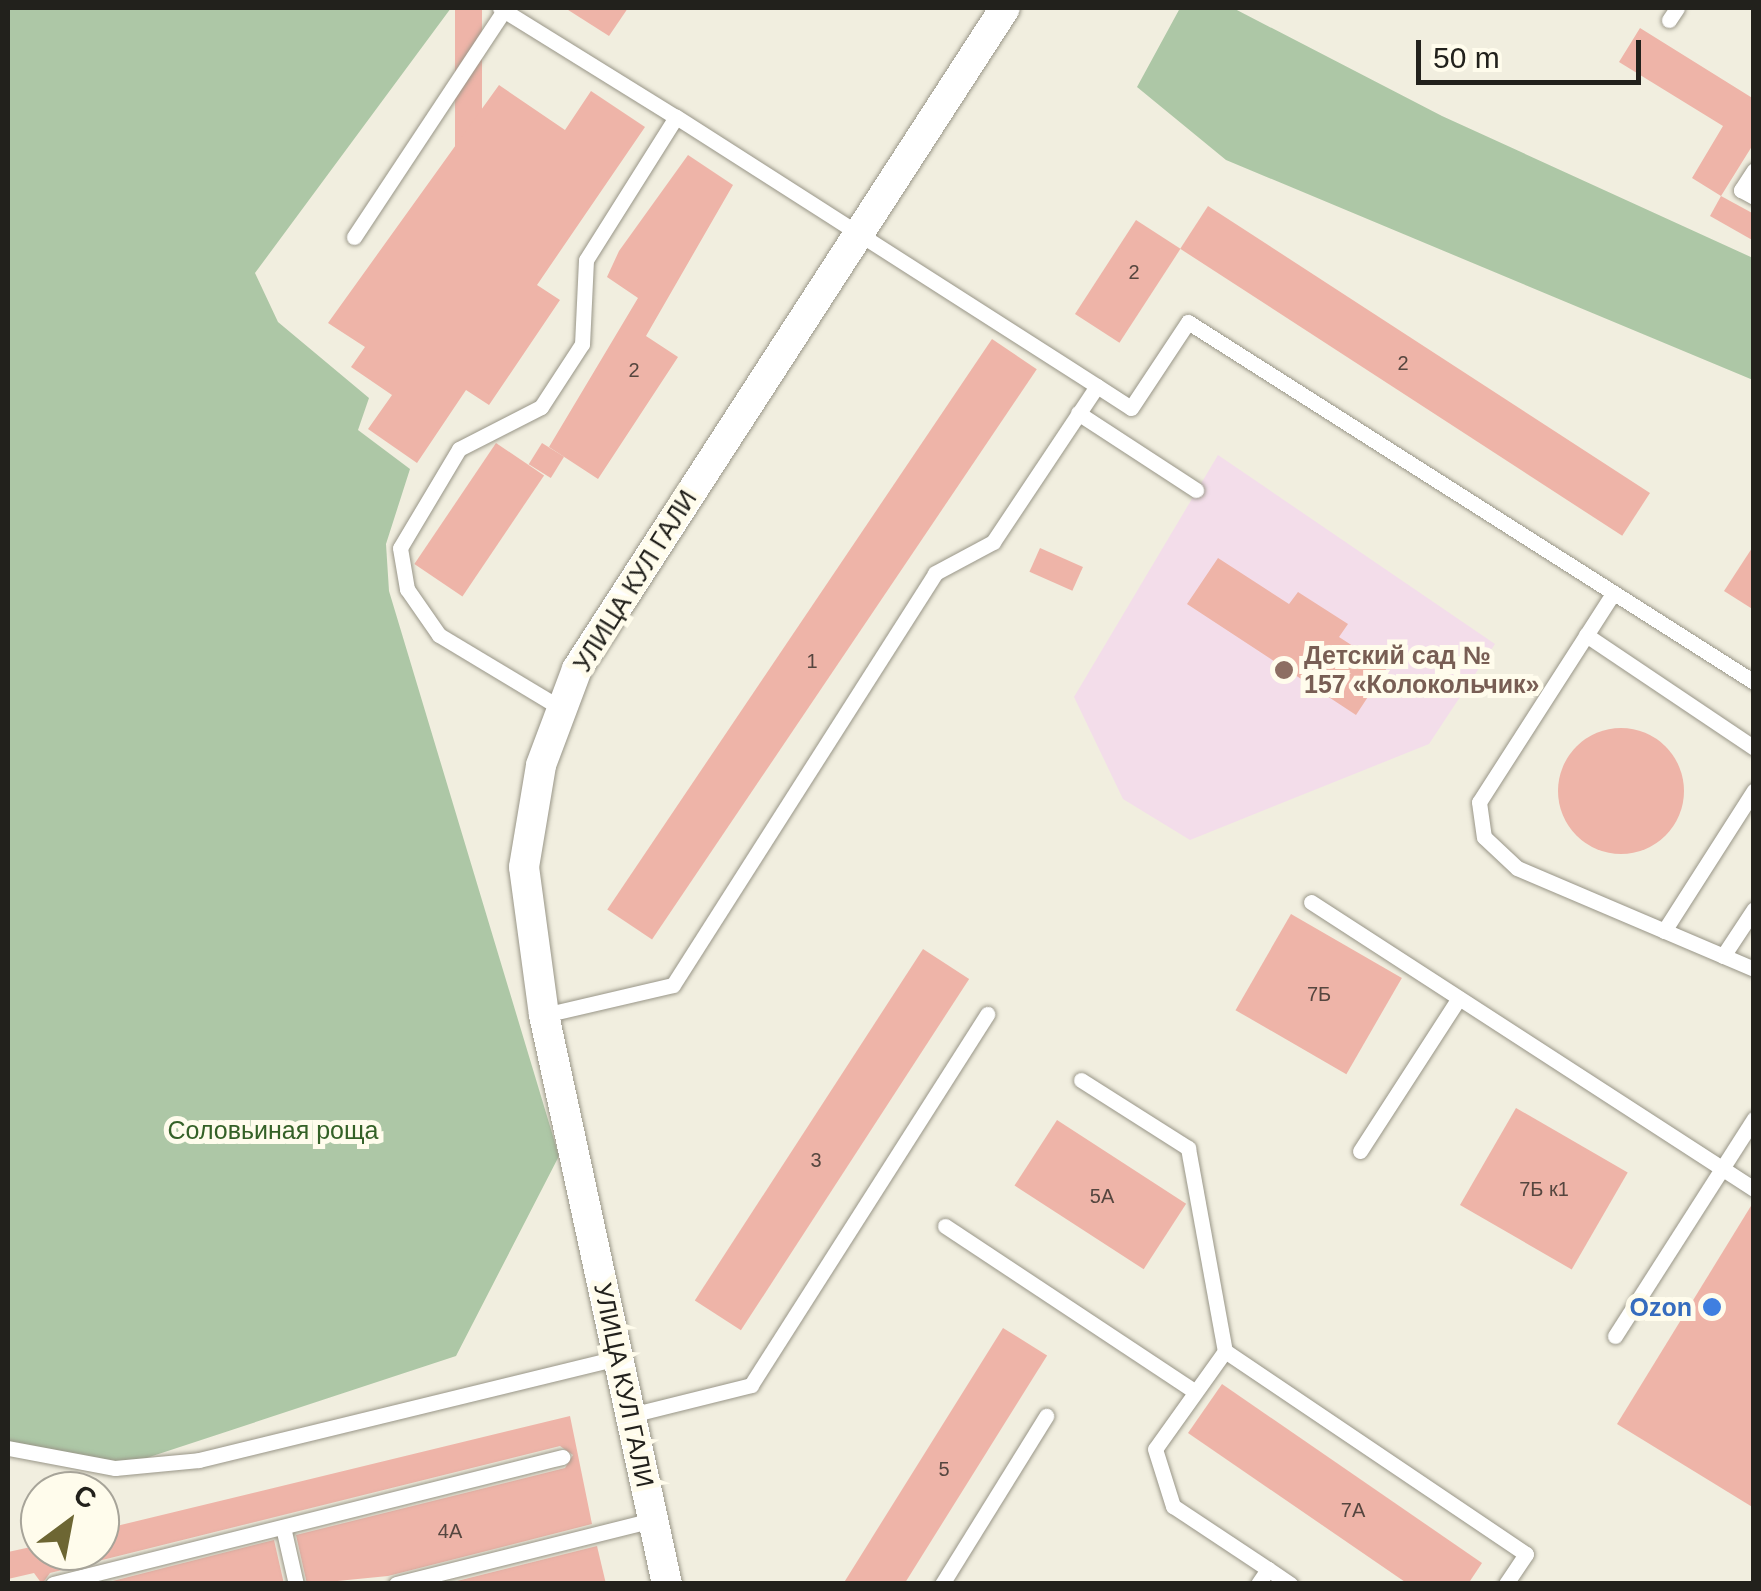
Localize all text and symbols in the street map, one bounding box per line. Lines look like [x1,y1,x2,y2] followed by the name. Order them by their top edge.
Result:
[1421,20,1646,82] scale bar
[1433,41,1500,74] text: 50 m
[1128,260,1140,284] house number: 2
[1397,351,1409,375] house number: 2
[628,358,640,382] house number: 2
[567,485,703,677] street label: УЛИЦА КУЛ ГАЛИ
[1304,641,1539,700] place label: Детский сад № 157 «Колокольчик»
[806,649,818,673] house number: 1
[1273,659,1295,681] marker: Детский сад № 157 «Колокольчик»
[1307,982,1331,1006] house number: 7Б
[168,1115,378,1145] park label: Соловьиная роща
[810,1148,822,1172] house number: 3
[1519,1177,1569,1201] house number: 7Б к1
[1090,1184,1114,1208] house number: 5А
[588,1280,660,1490] street label: УЛИЦА КУЛ ГАЛИ
[1630,1292,1692,1322] place label: Ozon
[1701,1296,1723,1318] marker: Ozon
[938,1457,950,1481] house number: 5
[20,1471,120,1571] north arrow
[68,1478,102,1515] text: С
[1341,1498,1365,1522] house number: 7А
[438,1519,462,1543] house number: 4А

